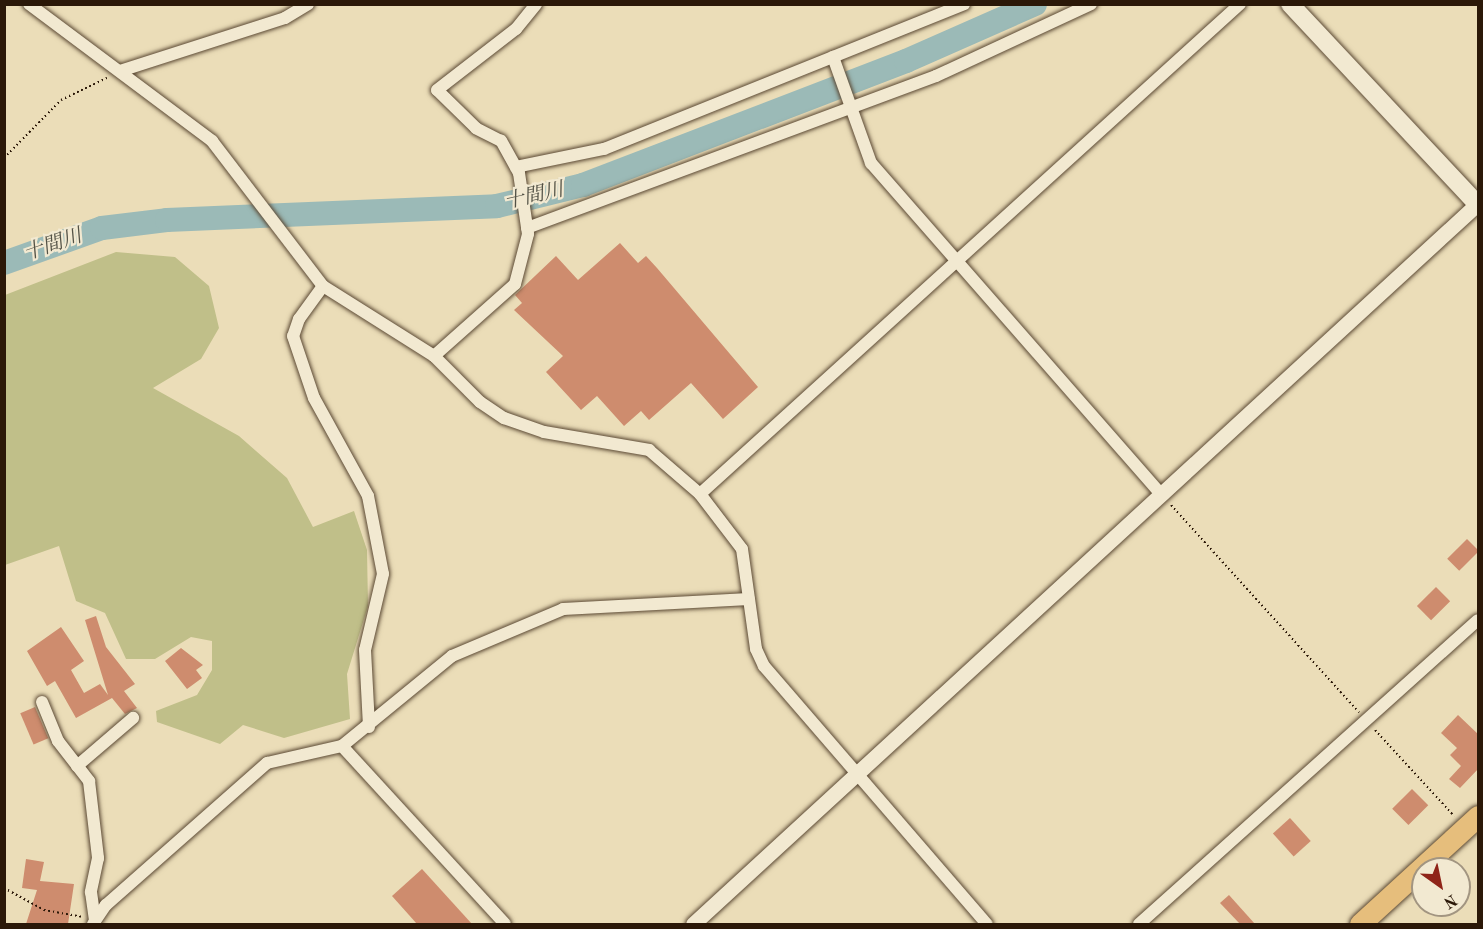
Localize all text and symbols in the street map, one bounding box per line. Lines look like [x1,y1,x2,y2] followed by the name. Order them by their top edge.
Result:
[502,179,566,215] water label: 十間川
[21,225,85,267] water label: 十間川
[1411,857,1471,917] north arrow
[1440,890,1459,910] text: N

